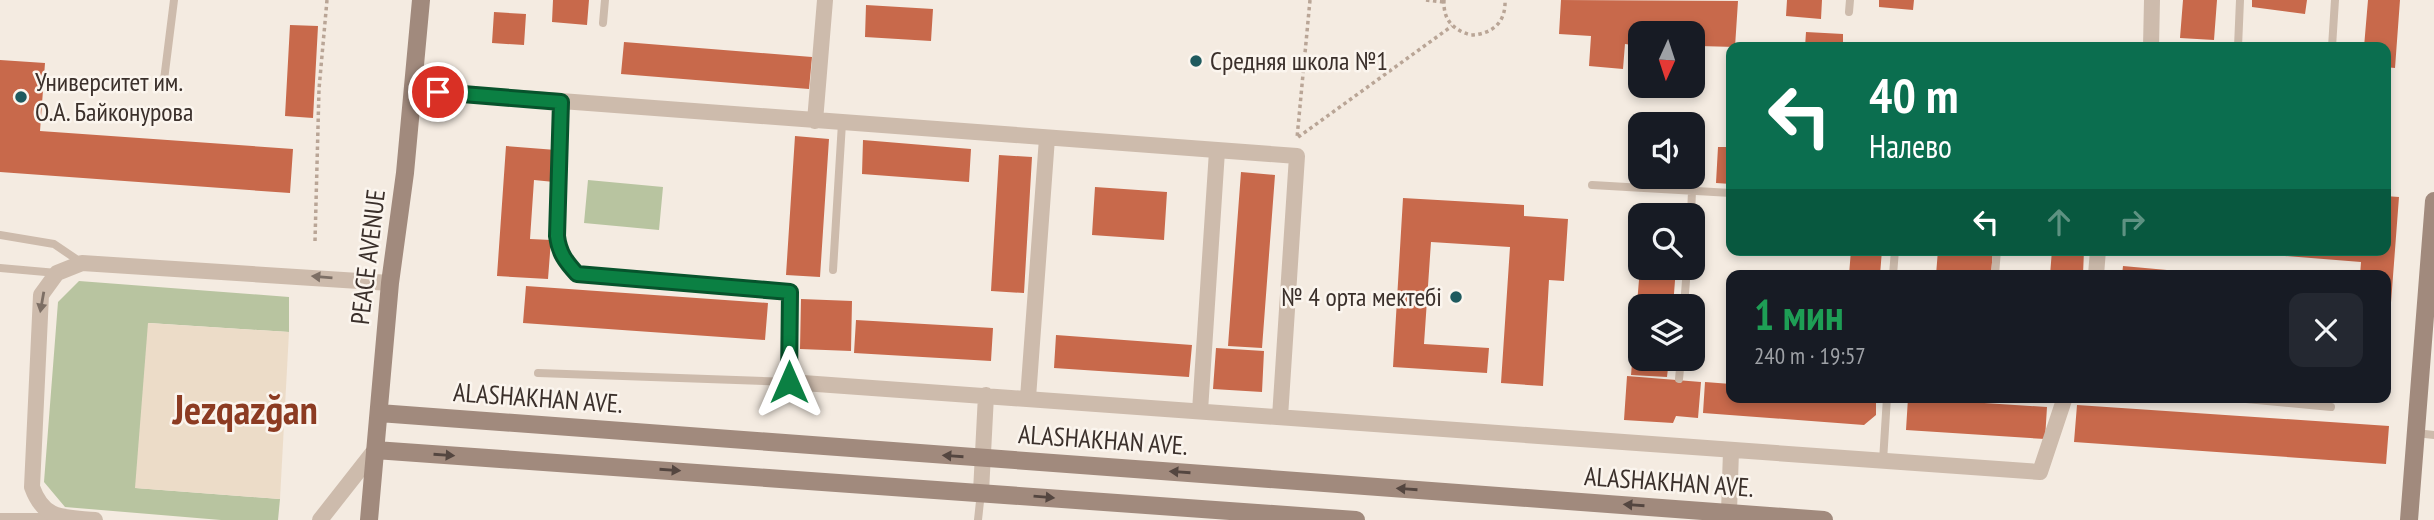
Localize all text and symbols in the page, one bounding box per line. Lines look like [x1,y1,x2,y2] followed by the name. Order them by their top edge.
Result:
[1628,21,1704,98] north arrow
[1628,21,1705,371] map controls
[1210,44,1388,77] place label: Средняя школа №1
[1188,53,1204,69] marker: Средняя школа №1
[408,62,468,122] pin
[1869,63,1958,127] text: 40 m
[35,65,193,128] place label: Университет им. О.А. Байконурова
[1754,70,1845,161] icon: left
[419,73,457,111] icon: arrive
[13,89,29,105] marker: Университет им. О.А. Байконурова
[1628,112,1705,189] button: sound
[1869,125,1952,167] text: Налево
[343,188,392,326] street label: PEACE AVENUE
[1628,203,1705,280] button: search
[1967,203,2005,241] icon: left
[2040,203,2078,241] icon: ahead
[2113,203,2151,241] icon: right
[310,271,332,282] one-way arrow
[1281,280,1442,313] place label: № 4 орта мектебі
[1754,287,1844,342] text: 1 мин
[1448,289,1464,305] marker: № 4 орта мектебі
[37,292,48,314] one-way arrow
[2289,293,2363,367] button: close
[1628,294,1705,371] button: layers
[1754,341,1866,370] text: 240 m · 19:57
[752,345,826,419] position arrow
[452,375,624,420] street label: ALASHAKHAN AVE.
[171,383,318,435] district label: Jezqazğan
[1017,417,1189,462] street label: ALASHAKHAN AVE.
[433,449,455,460] one-way arrow
[942,450,964,461] one-way arrow
[1583,459,1755,504] street label: ALASHAKHAN AVE.
[660,465,682,476] one-way arrow
[1169,466,1191,477] one-way arrow
[1396,483,1418,494] one-way arrow
[1033,492,1055,503] one-way arrow
[1622,499,1644,510] one-way arrow

